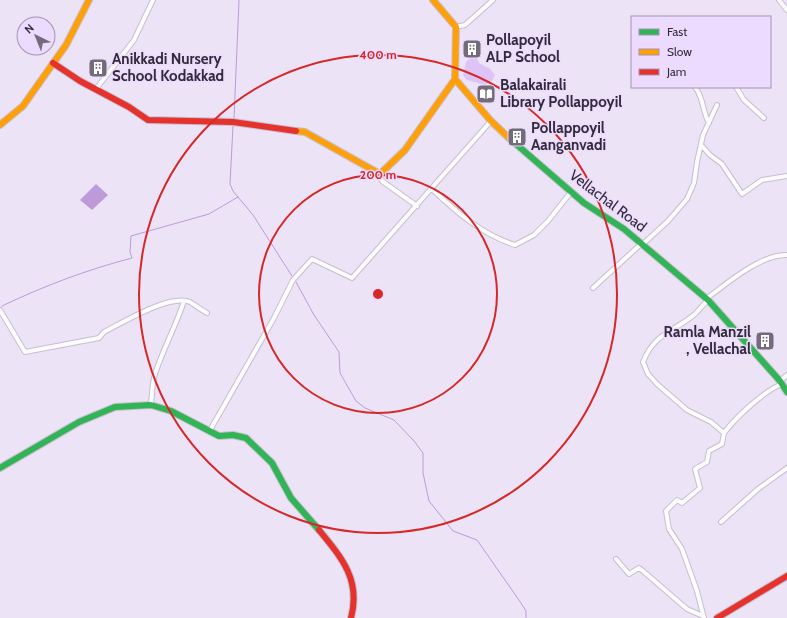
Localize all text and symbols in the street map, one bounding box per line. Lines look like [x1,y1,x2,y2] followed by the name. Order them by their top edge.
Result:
[16,16,56,56] north arrow
[631,16,771,88] legend
[22,21,37,36] text: N
[667,24,687,39] text: Fast
[486,31,560,66] place label: Pollapoyil ALP School
[461,38,483,60] building icon: Pollapoyil ALP School
[667,44,692,59] text: Slow
[359,47,397,62] text: 400 m
[112,50,224,85] place label: Anikkadi Nursery School Kodakkad
[87,57,109,79] building icon: Anikkadi Nursery School Kodakkad
[666,64,686,79] text: Jam
[500,76,622,111] place label: Balakairali Library Pollappoyil
[475,83,497,105] library icon: Balakairali Library Pollappoyil
[531,119,606,154] place label: Pollappoyil Aanganvadi
[506,126,528,148] building icon: Pollappoyil Aanganvadi
[566,166,650,236] street label: Vellachal Road
[360,167,396,182] text: 200 m
[371,287,385,301] centre of rings
[664,323,751,358] place label: Ramla Manzil , Vellachal
[754,330,776,352] building icon: Ramla Manzil , Vellachal

